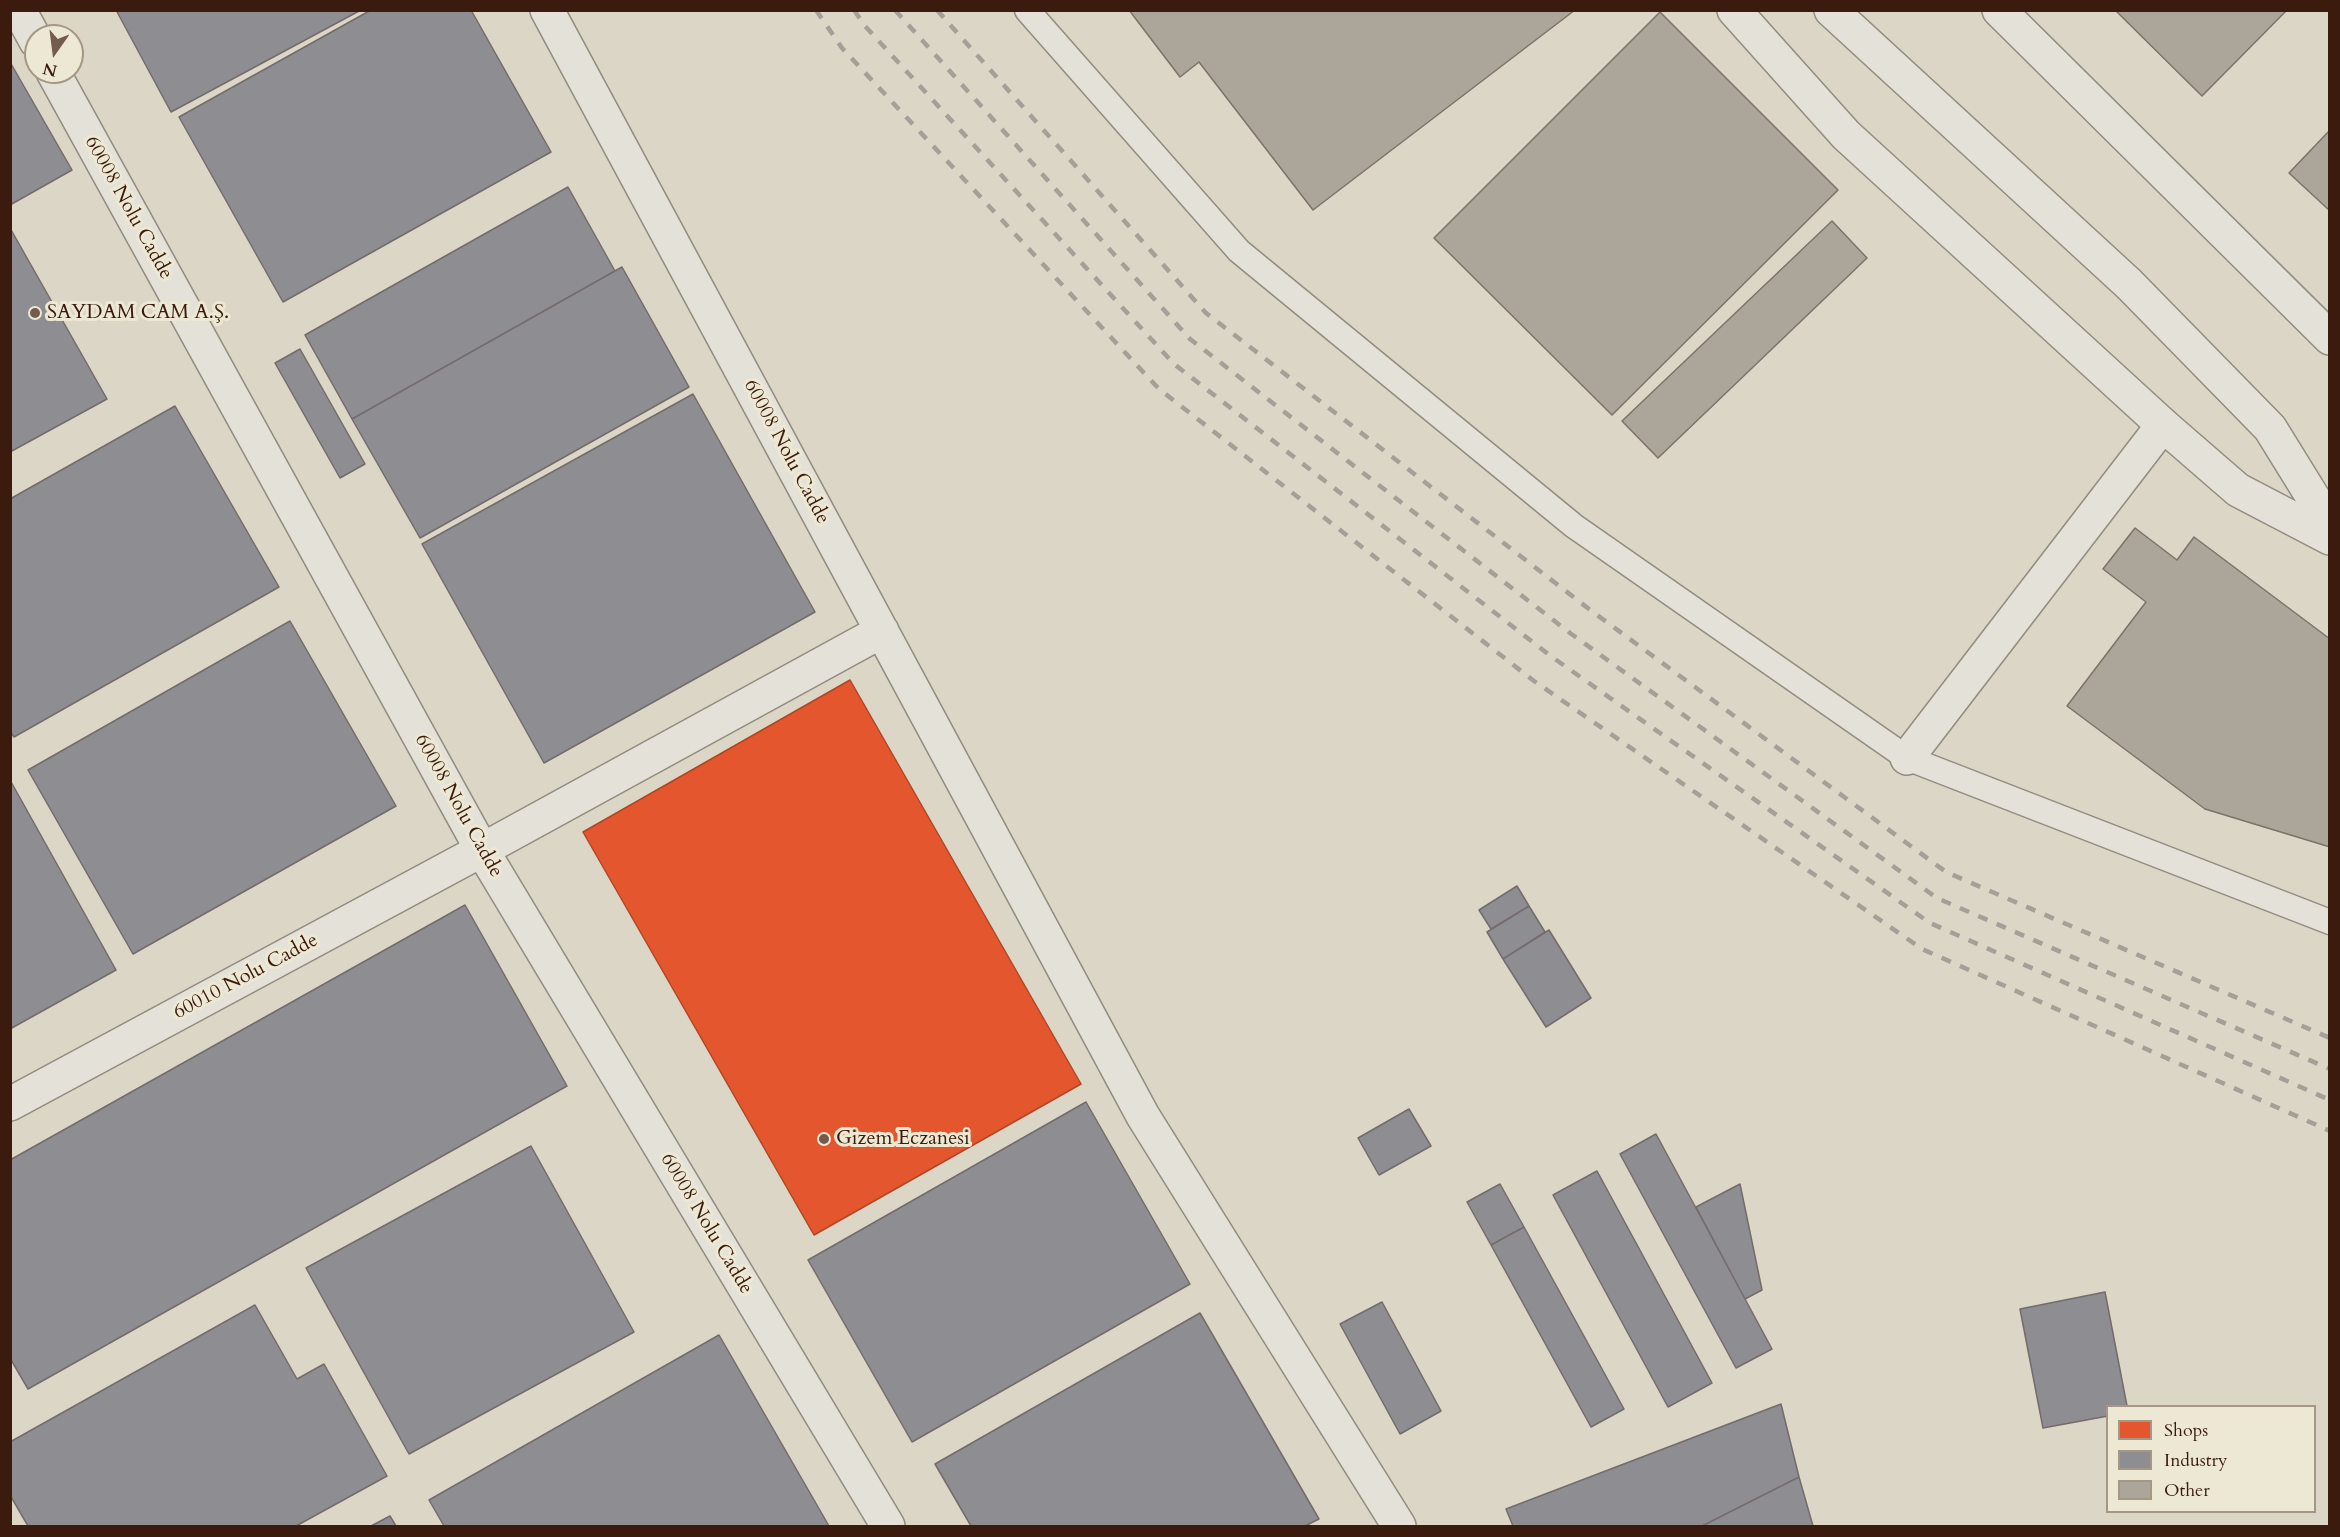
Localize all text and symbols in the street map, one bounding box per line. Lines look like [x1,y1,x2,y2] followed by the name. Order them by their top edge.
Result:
[24,24,84,84] north arrow
[41,57,60,82] text: N
[79,132,177,284] street label: 60008 Nolu Cadde
[47,301,229,325] place label: SAYDAM CAM A.Ş.
[28,306,42,320] marker: SAYDAM CAM A.Ş.
[738,376,834,528] street label: 60008 Nolu Cadde
[409,730,507,882] street label: 60008 Nolu Cadde
[170,929,322,1025] street label: 60010 Nolu Cadde
[836,1127,970,1151] place label: Gizem Eczanesi
[817,1132,831,1146] marker: Gizem Eczanesi
[654,1149,758,1299] street label: 60008 Nolu Cadde
[2106,1405,2316,1513] legend
[2164,1418,2208,1443] text: Shops
[2164,1448,2228,1473] text: Industry
[2164,1478,2210,1503] text: Other

